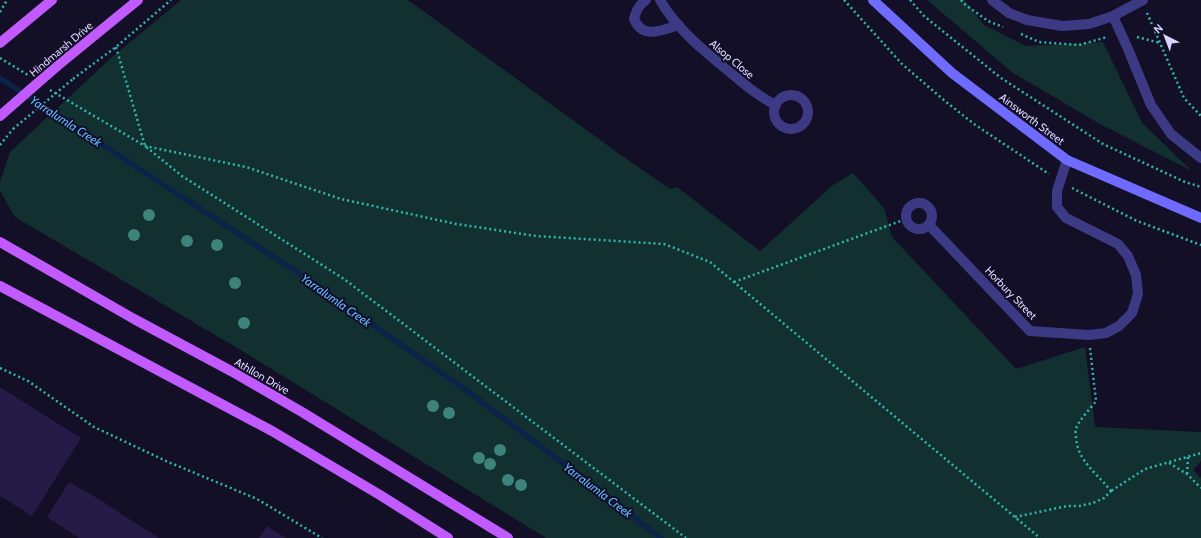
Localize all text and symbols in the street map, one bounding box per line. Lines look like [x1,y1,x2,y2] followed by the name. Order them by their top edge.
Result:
[1145,16,1185,56] north arrow
[26,18,96,80] street label: Hindmarsh Drive
[1151,21,1166,36] text: N
[707,36,757,82] street label: Alsop Close
[997,90,1067,148] street label: Ainsworth Street
[27,92,105,150] water label: Yarralumla Creek
[982,263,1040,323] street label: Horbury Street
[298,270,375,330] water label: Yarralumla Creek
[232,355,292,397] street label: Athllon Drive
[561,459,636,521] water label: Yarralumla Creek

